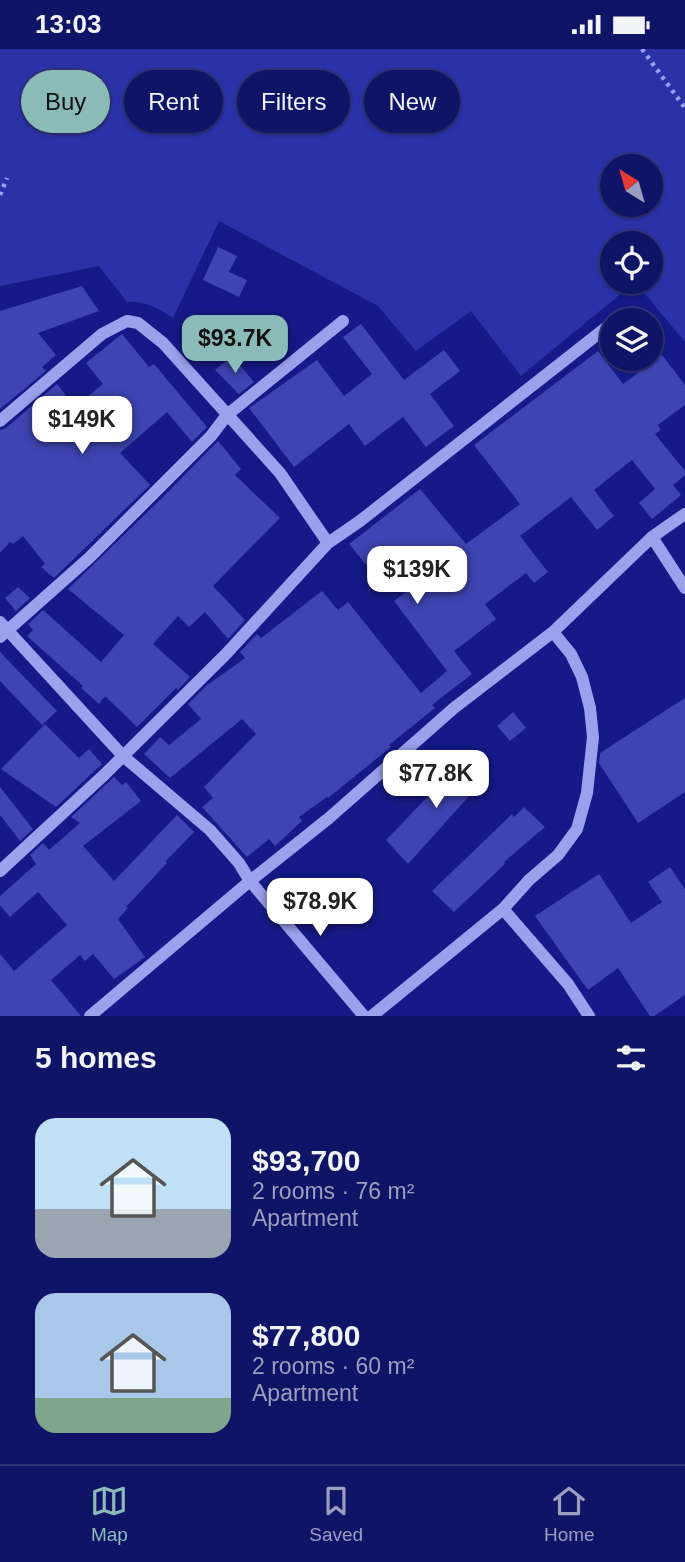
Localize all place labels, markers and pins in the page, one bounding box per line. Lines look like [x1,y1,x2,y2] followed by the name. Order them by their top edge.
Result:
[178,315,292,375] pin: $93.7K
[33,397,131,456] pin: $149K
[368,547,466,606] pin: $139K
[379,751,493,810] pin: $77.8K
[263,879,377,938] pin: $78.9K

